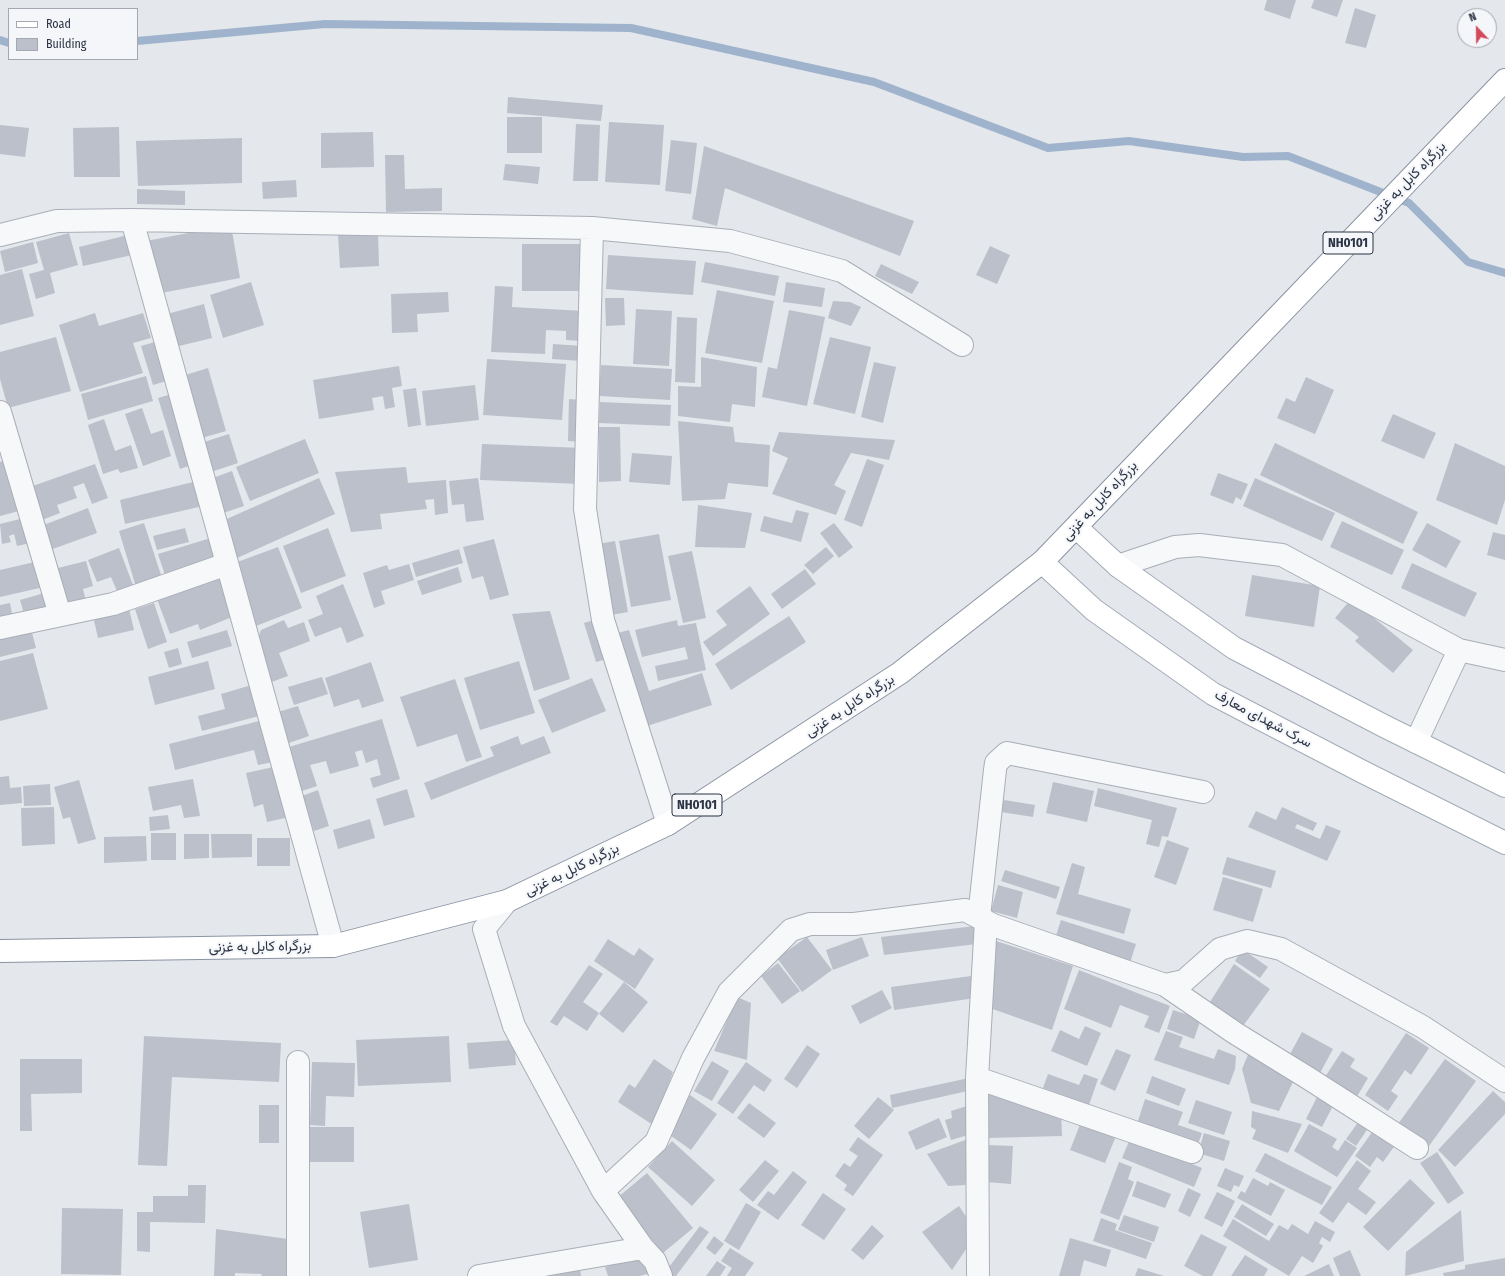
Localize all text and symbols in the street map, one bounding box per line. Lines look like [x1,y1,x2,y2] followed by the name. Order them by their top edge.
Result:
[8,8,138,60] legend
[1457,8,1497,48] north arrow
[1467,10,1478,25] text: N
[46,17,71,31] text: Road
[46,37,86,51] text: Building
[1366,138,1450,224] street label: بزرگراه کابل به غزنی
[1323,232,1373,254] road number: NH0101
[1059,458,1141,544] street label: بزرگراه کابل به غزنی
[802,671,898,741] street label: بزرگراه کابل به غزنی
[1212,686,1314,752] street label: سرک شهدای معارف
[672,794,722,816] road number: NH0101
[522,840,622,900] street label: بزرگراه کابل به غزنی
[208,938,312,956] street label: بزرگراه کابل به غزنی

